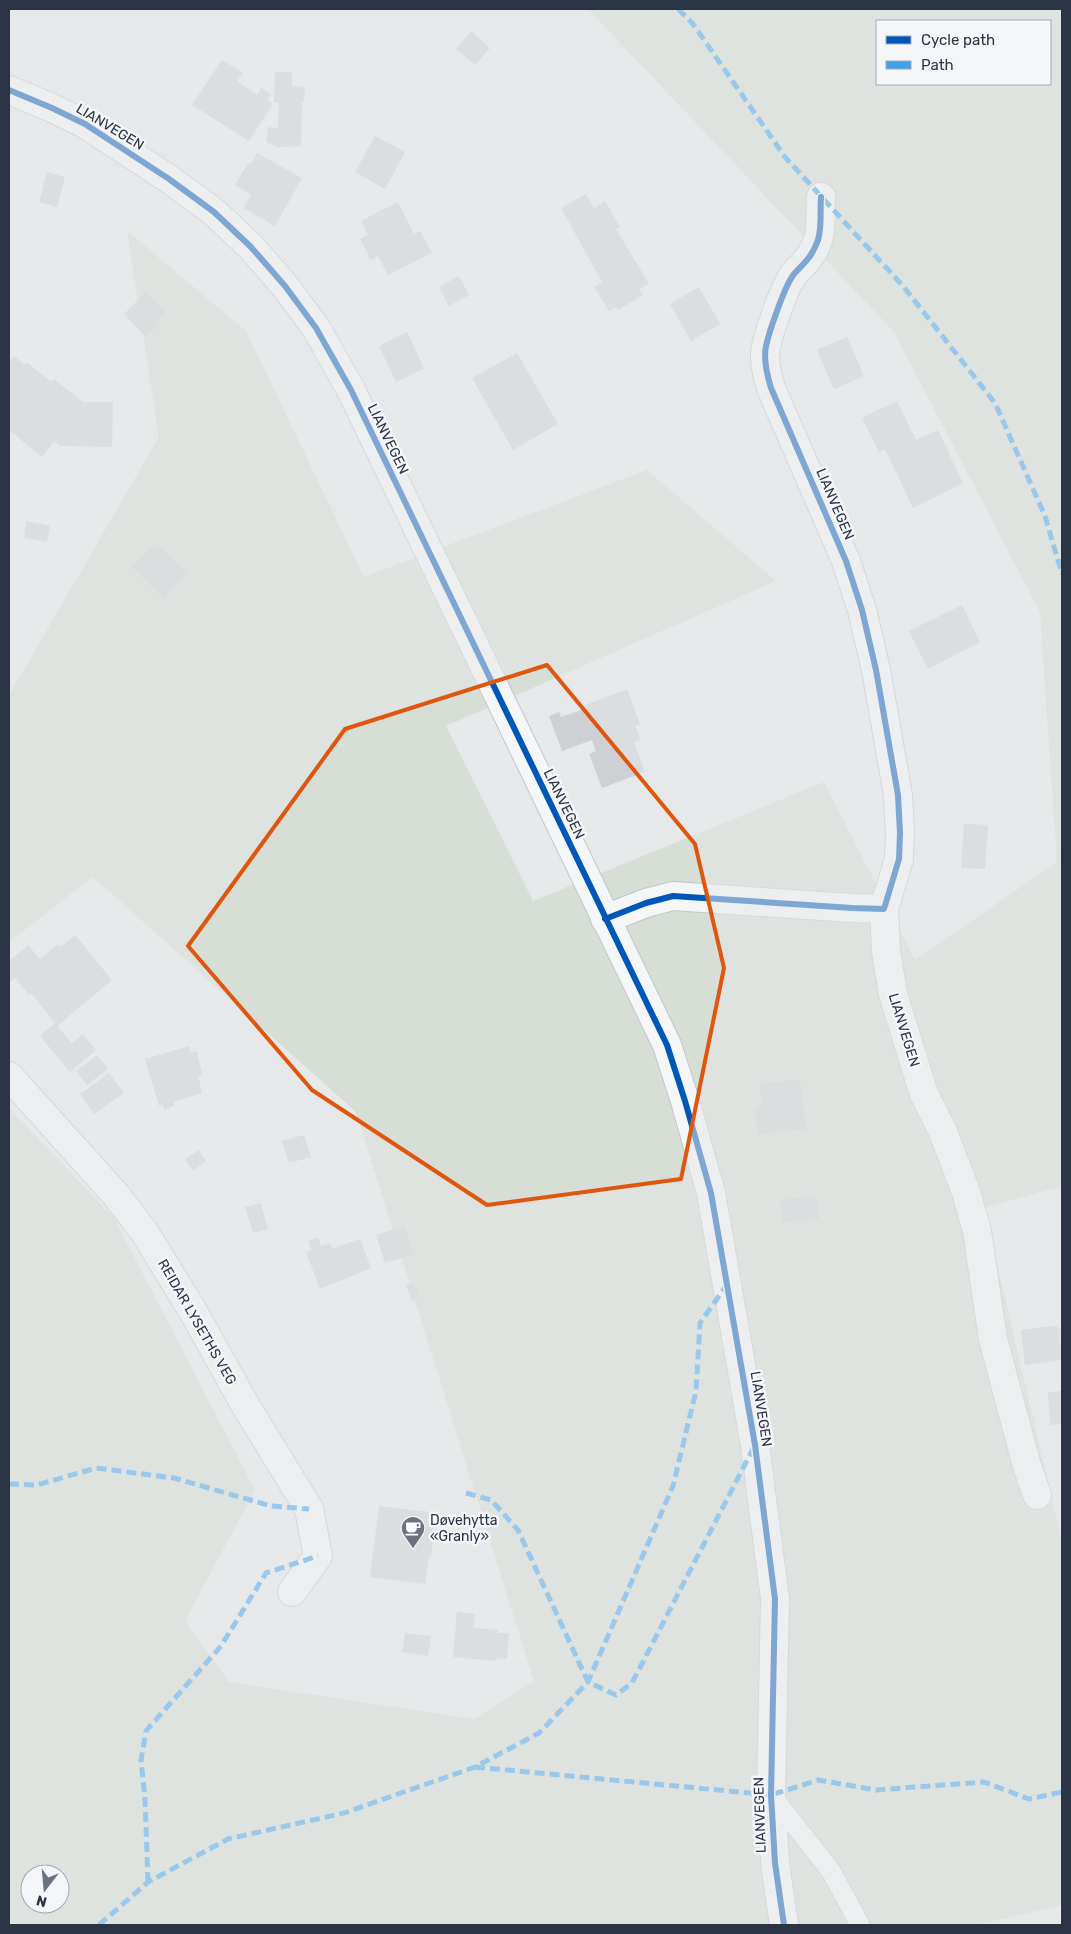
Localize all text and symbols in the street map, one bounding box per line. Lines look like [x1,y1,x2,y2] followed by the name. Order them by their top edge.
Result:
[876,20,1051,85] legend
[921,31,995,49] text: Cycle path
[921,56,954,74] text: Path
[73,100,147,154] street label: LIANVEGEN
[364,401,412,477] street label: LIANVEGEN
[812,466,858,542] street label: LIANVEGEN
[540,766,588,842] street label: LIANVEGEN
[885,991,923,1069] street label: LIANVEGEN
[154,1256,240,1388] street label: REIDAR LYSETHS VEG
[747,1370,775,1448] street label: LIANVEGEN
[430,1512,497,1545] place label: Døvehytta «Granly»
[400,1515,426,1549] cafe icon: Døvehytta «Granly»
[750,1777,770,1853] street label: LIANVEGEN
[20,1864,70,1914] north arrow
[34,1891,49,1911] text: N

